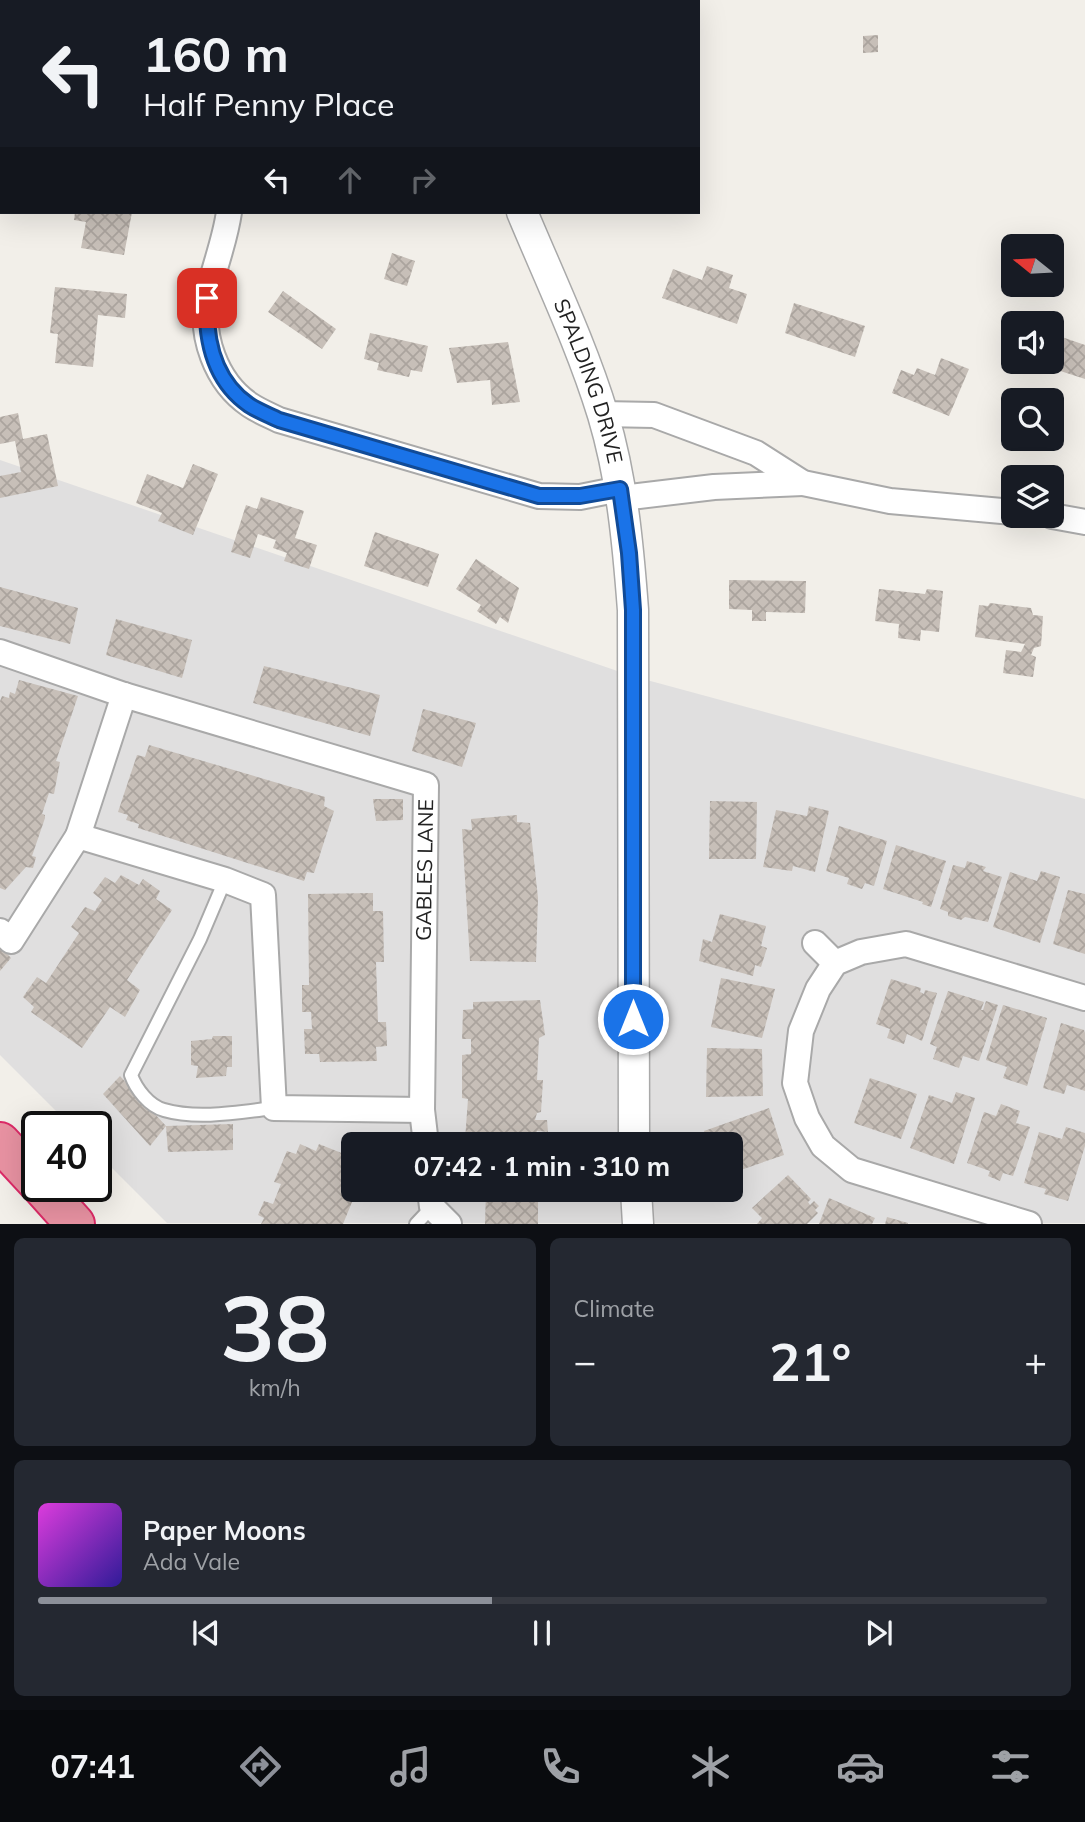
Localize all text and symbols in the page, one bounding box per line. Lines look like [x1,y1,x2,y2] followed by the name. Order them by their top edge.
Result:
[143,23,289,84] text: 160 m
[28,28,119,119] icon: left
[143,84,394,124] text: Half Penny Place
[258,161,296,199] icon: left
[331,161,369,199] icon: ahead
[404,161,442,199] icon: right
[1001,234,1064,298] north arrow
[1001,234,1064,528] map controls
[177,268,237,328] pin
[188,279,226,317] icon: arrive
[549,295,629,466] street label: SPALDING DRIVE
[1001,311,1064,374] button: sound
[1001,388,1064,451] button: search
[1001,465,1064,528] button: layers
[410,799,438,941] street label: GABLES LANE
[596,982,670,1056] position arrow
[21,1111,112,1202] speed limit sign: 40
[414,1150,670,1183] text: 07:42 · 1 min · 310 m
[220,1270,329,1384] text: 38
[574,1294,655,1323] text: Climate
[769,1329,851,1394] text: 21°
[574,1337,596,1385] text: −
[1024,1337,1047,1385] text: +
[249,1373,301,1402] text: km/h
[143,1514,306,1547] text: Paper Moons
[143,1547,240,1576] text: Ada Vale
[187,1614,225,1652] icon: previous
[523,1614,561,1652] icon: pause
[860,1614,898,1652] icon: next
[236,1742,285,1791] icon: directions
[386,1742,435,1791] icon: music
[536,1742,585,1791] icon: phone
[686,1742,735,1791] icon: climate
[836,1742,885,1791] icon: car
[986,1742,1035,1791] icon: filters
[50,1746,135,1786] text: 07:41

